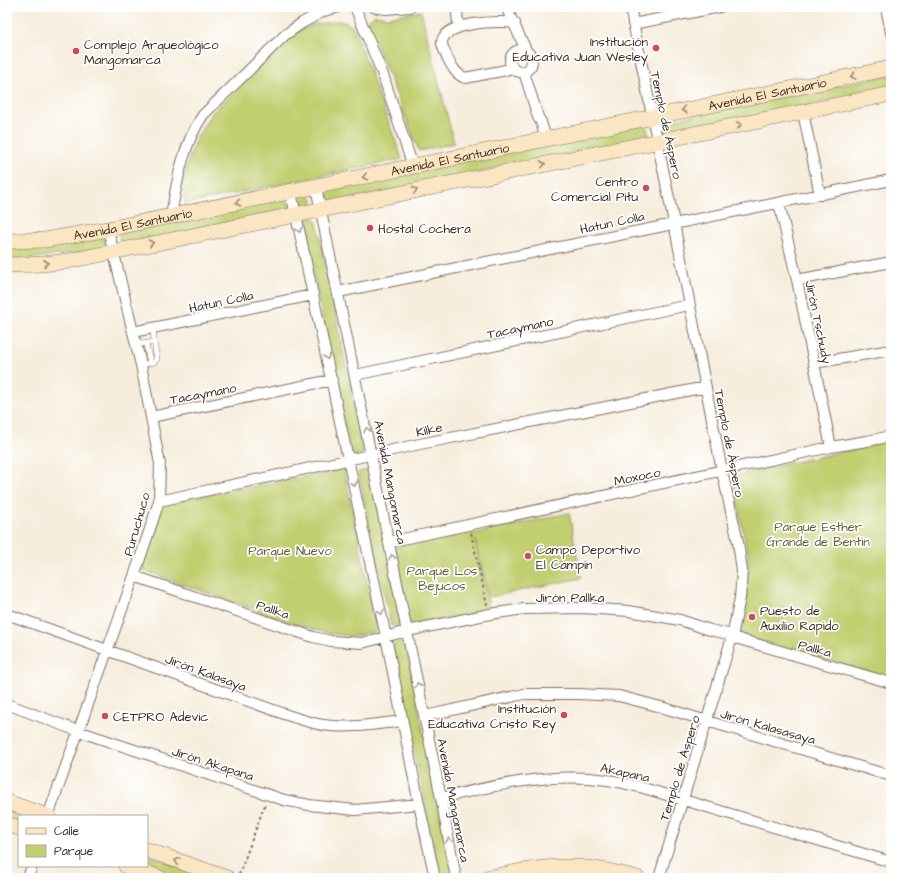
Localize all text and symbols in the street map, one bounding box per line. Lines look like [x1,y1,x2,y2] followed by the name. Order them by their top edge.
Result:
[513,33,648,67] place label: Institución Educativa Juan Wesley
[84,36,219,70] place label: Complejo Arqueológico Mangomarca
[651,43,661,53] marker: Institución Educativa Juan Wesley
[71,46,81,56] marker: Complejo Arqueológico Mangomarca
[646,70,686,181] street label: Templo de Áspero
[850,71,856,80] one-way arrow
[707,73,829,115] street label: Avenida El Santuario
[681,106,687,114] one-way arrow
[736,121,742,129] one-way arrow
[389,139,512,181] street label: Avenida El Santuario
[540,160,546,169] one-way arrow
[362,172,368,180] one-way arrow
[551,173,639,206] place label: Centro Comercial Pitu
[641,183,651,193] marker: Centro Comercial Pitu
[412,186,418,195] one-way arrow
[235,198,241,206] one-way arrow
[72,204,194,245] street label: Avenida El Santuario
[578,207,646,239] street label: Hatun Colla
[378,220,471,238] place label: Hostal Cochera
[365,223,375,233] marker: Hostal Cochera
[295,227,303,233] one-way arrow
[148,240,154,248] one-way arrow
[43,259,49,268] one-way arrow
[799,279,836,366] street label: Jirón Tschudy
[187,286,255,318] street label: Hatun Colla
[485,312,556,345] street label: Tacaymano
[322,354,330,360] one-way arrow
[168,379,239,410] street label: Tacaymano
[710,388,748,499] street label: Templo de Áspero
[414,418,444,442] street label: Kilke
[368,419,411,546] street label: Avenida Mangomarca
[363,427,371,433] one-way arrow
[612,463,663,491] street label: Moxoco
[349,481,357,487] one-way arrow
[119,490,155,558] street label: Puruchuco
[766,518,870,551] park label: Parque Esther Grande de Bentin
[536,541,641,574] place label: Campo Deportivo El Campín
[248,542,332,560] park label: Parque Nuevo
[523,551,533,561] marker: Campo Deportivo El Campín
[389,554,397,560] one-way arrow
[407,562,478,595] park label: Parque Los Bejucos
[536,589,605,607] street label: Jirón Pallka
[254,596,292,624] street label: Pallka
[760,602,839,635] place label: Puesto de Auxilio Rapido
[376,608,384,615] one-way arrow
[747,612,757,622] marker: Puesto de Auxilio Rapido
[796,636,834,662] street label: Pallka
[162,650,249,697] street label: Jirón Kalasaya
[415,682,423,688] one-way arrow
[428,700,556,734] place label: Institución Educativa Cristo Rey
[718,705,818,750] street label: Jirón Kalasasaya
[113,708,208,726] place label: CETPRO Adevic
[559,710,569,720] marker: Institución Educativa Cristo Rey
[100,711,110,721] marker: CETPRO Adevic
[655,713,705,823] street label: Templo de Áspero
[431,737,474,864] street label: Avenida Mangomarca
[170,742,256,786] street label: Jirón Akapana
[599,759,651,787] street label: Akapana
[18,815,148,867] legend
[54,823,79,840] text: Calle
[445,837,454,843] one-way arrow
[54,843,94,860] text: Parque
[174,857,181,865] one-way arrow

